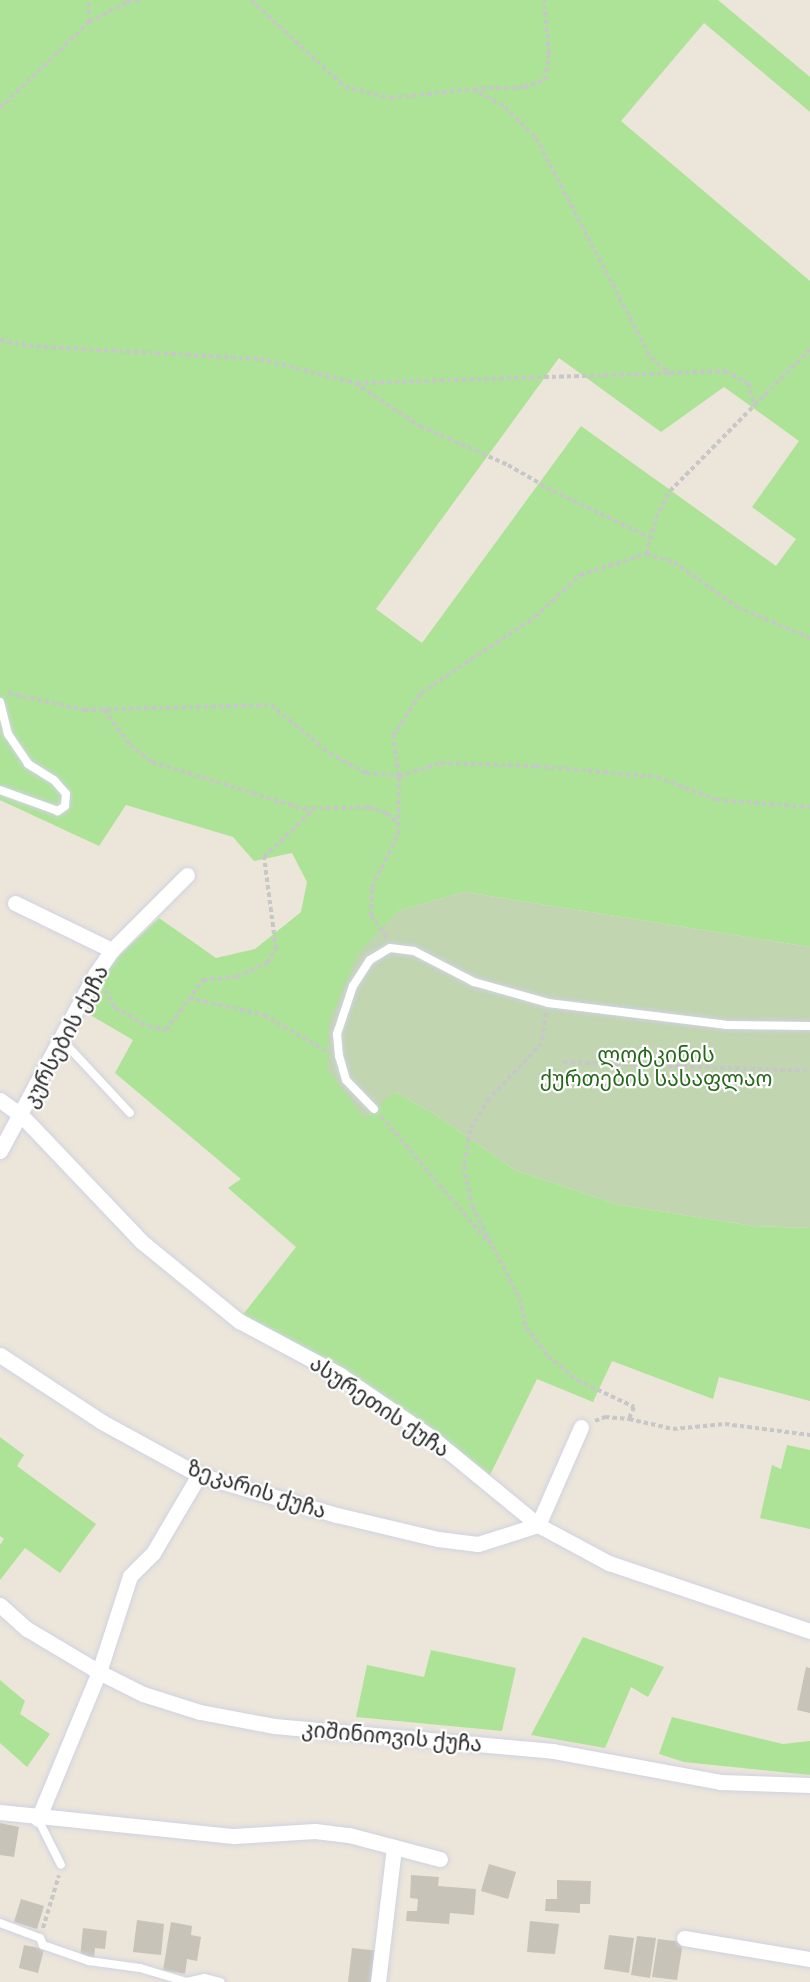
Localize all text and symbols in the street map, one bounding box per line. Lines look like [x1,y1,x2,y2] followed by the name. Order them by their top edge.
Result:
[17,961,113,1111] street label: კურსების ქუჩა
[540,1041,772,1091] park label: ლოტკინის ქურთების სასაფლაო
[305,1350,455,1462] street label: ასურეთის ქუჩა
[185,1455,329,1523] street label: ზეკარის ქუჩა
[301,1716,483,1756] street label: კიშინიოვის ქუჩა

